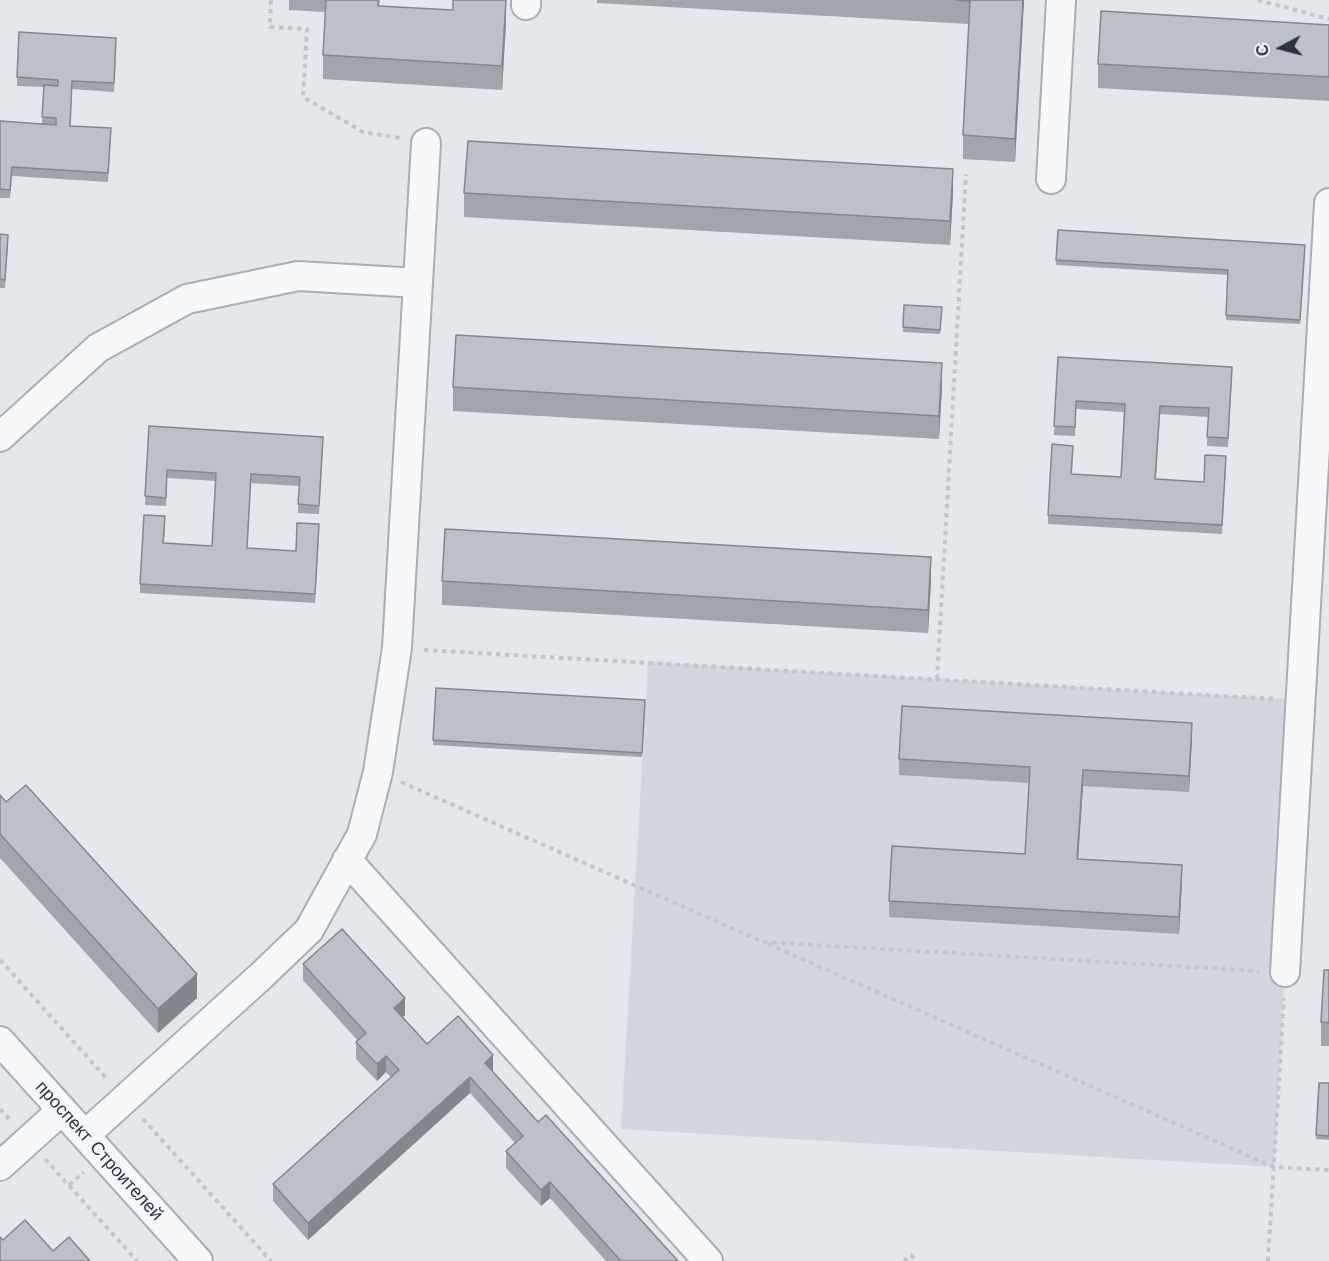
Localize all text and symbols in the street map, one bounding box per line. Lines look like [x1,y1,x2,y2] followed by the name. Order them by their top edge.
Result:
[1251,18,1311,78] north arrow
[1253,43,1273,57] text: С
[31,1077,167,1225] street label: проспект Строителей

